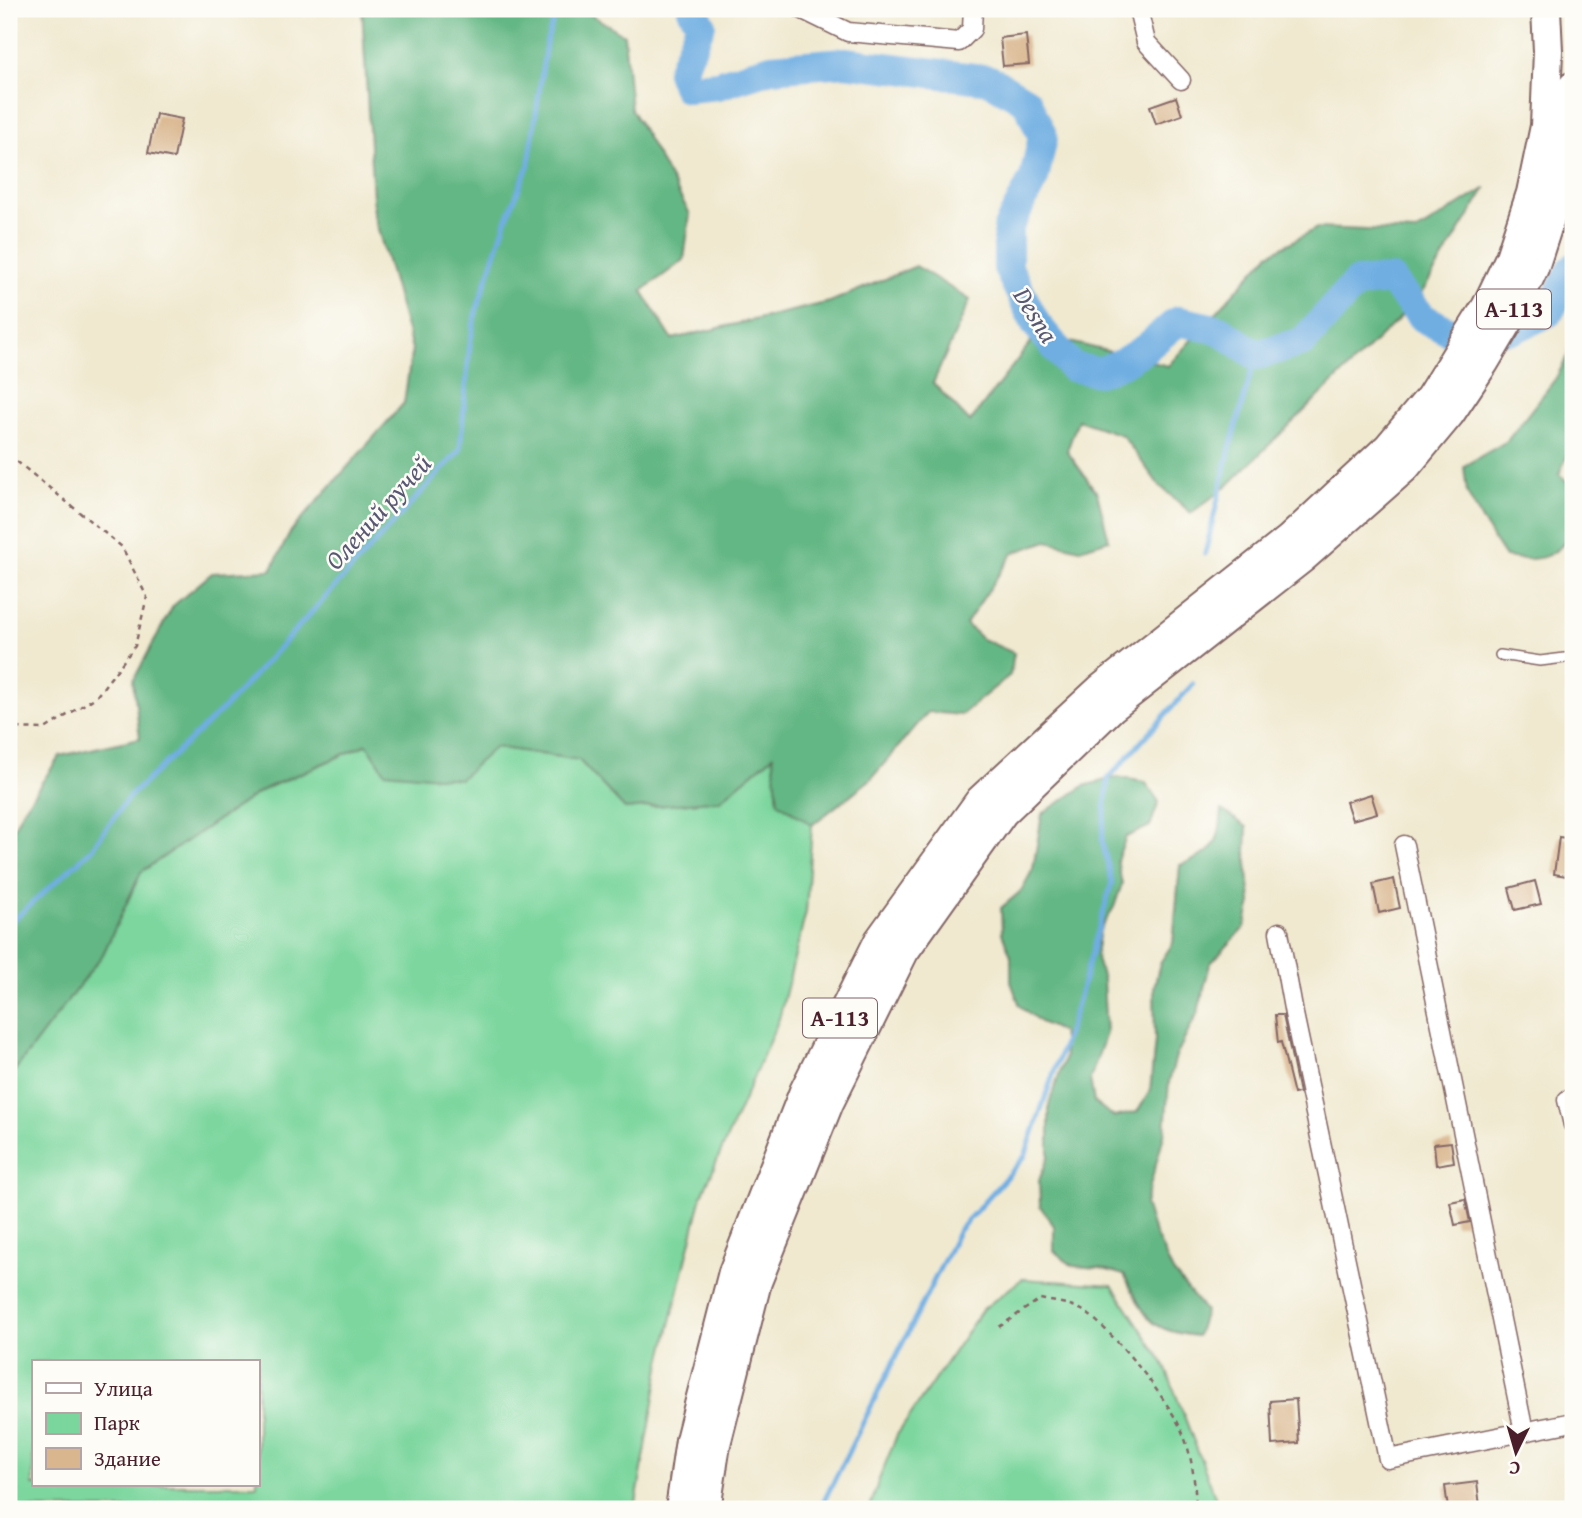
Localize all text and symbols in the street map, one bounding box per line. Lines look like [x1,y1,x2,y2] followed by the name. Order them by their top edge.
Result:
[1004,278,1069,350] water label: Desna
[1477,290,1551,328] road number: А-113
[315,445,440,578] water label: Олений ручей
[803,998,877,1037] road number: А-113
[32,1360,259,1486] legend
[94,1373,153,1404] text: Улица
[94,1407,140,1438] text: Парк
[1480,1416,1550,1486] north arrow
[94,1443,161,1474] text: Здание
[1508,1454,1521,1483] text: С

